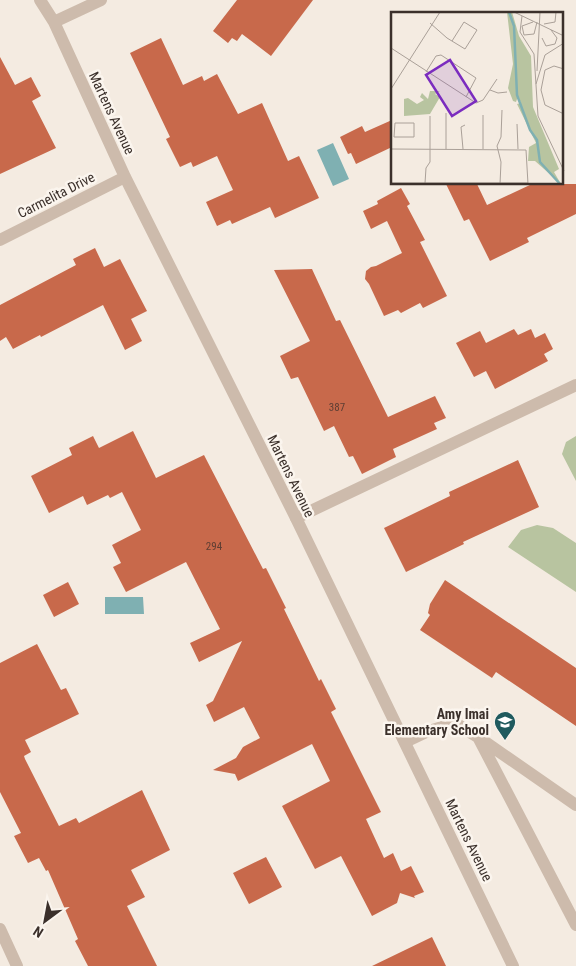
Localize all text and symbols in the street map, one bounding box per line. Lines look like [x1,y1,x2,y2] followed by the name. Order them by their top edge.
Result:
[391,12,564,185] inset map
[86,69,138,157] street label: Martens Avenue
[15,169,98,221] street label: Carmelita Drive
[329,401,345,414] house number: 387
[264,432,318,520] street label: Martens Avenue
[206,540,223,553] house number: 294
[384,706,489,738] place label: Amy Imai Elementary School
[493,710,517,741] school or university icon: Amy Imai Elementary School
[442,796,496,884] street label: Martens Avenue
[20,896,70,946] north arrow
[30,923,46,941] text: N

